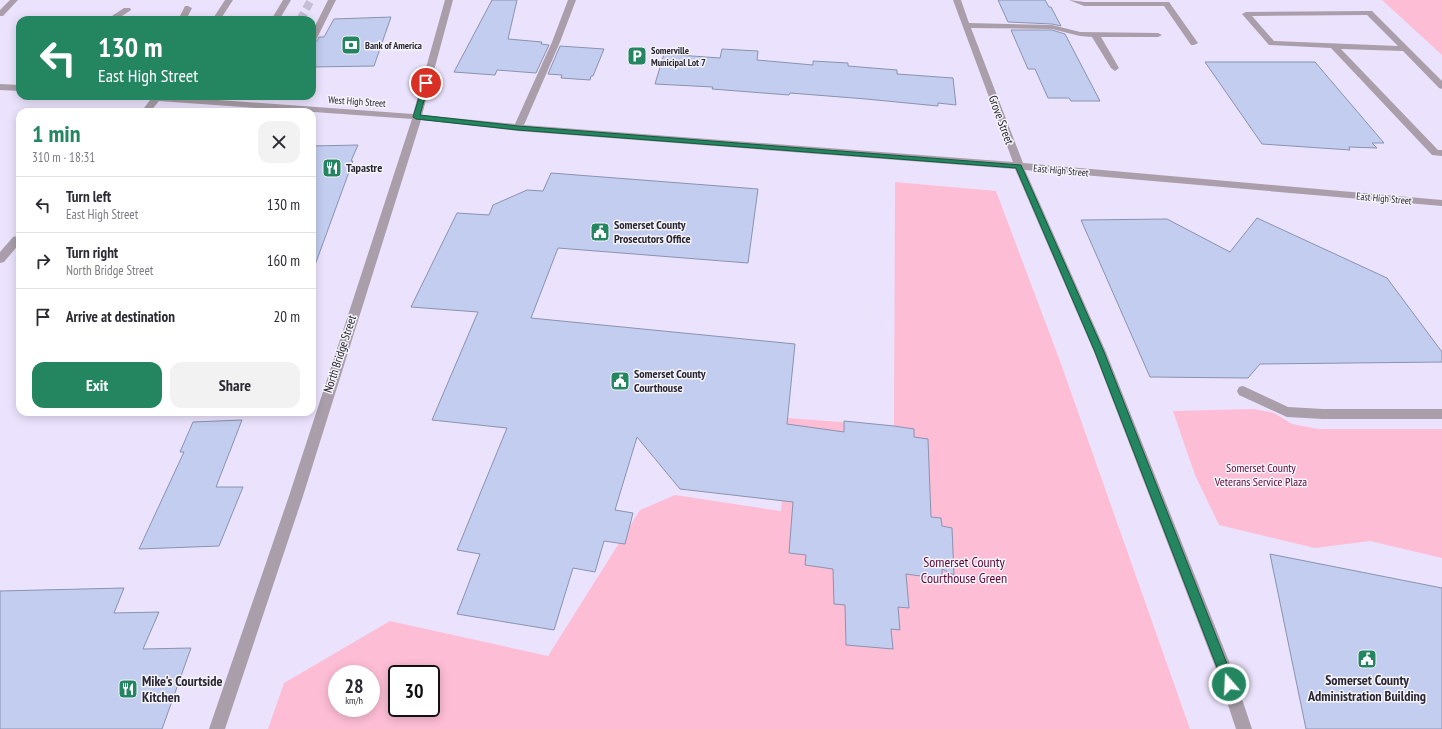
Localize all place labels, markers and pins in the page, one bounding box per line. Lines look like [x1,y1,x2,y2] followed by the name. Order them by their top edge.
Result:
[340,34,362,56] bank icon: Bank of America
[365,39,422,52] place label: Bank of America
[651,44,706,69] place label: Somerville Municipal Lot 7
[626,45,648,67] parking icon: Somerville Municipal Lot 7
[409,66,443,100] pin
[321,157,343,179] restaurant icon: Tapastre
[346,160,382,175] place label: Tapastre
[614,217,691,246] place label: Somerset County Prosecutors Office
[589,221,611,243] public building icon: Somerset County Prosecutors Office
[634,366,706,395] place label: Somerset County Courthouse
[609,370,631,392] public building icon: Somerset County Courthouse
[1356,648,1378,670] public building icon: Somerset County Administration Building
[1307,671,1426,705] place label: Somerset County Administration Building
[142,672,222,706] place label: Mike's Courtside Kitchen
[117,678,139,700] restaurant icon: Mike's Courtside Kitchen

